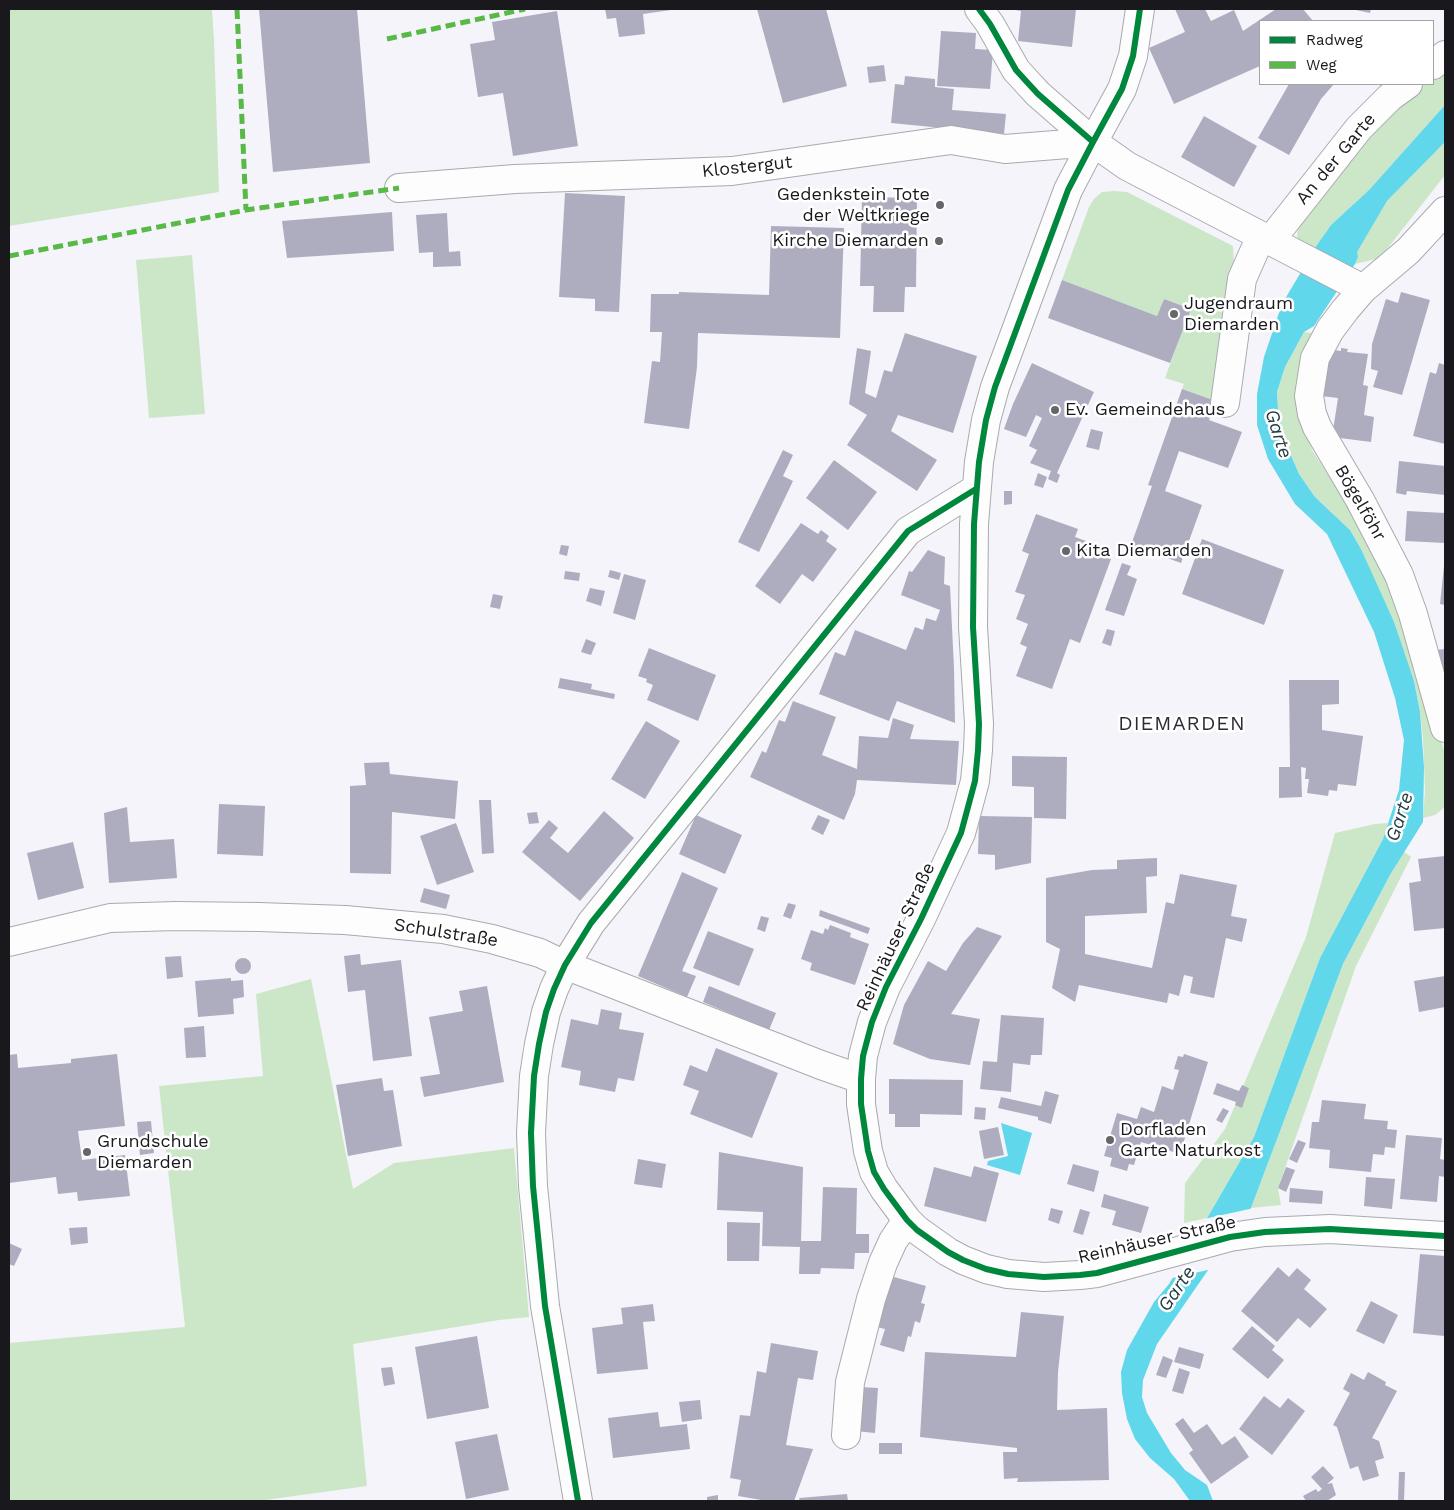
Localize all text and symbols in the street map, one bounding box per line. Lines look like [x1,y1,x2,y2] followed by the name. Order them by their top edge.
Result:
[1259,20,1434,85] legend
[1306,31,1363,49] text: Radweg
[1306,56,1337,74] text: Weg
[1292,109,1380,209] street label: An der Garte
[701,152,793,182] street label: Klostergut
[777,184,930,226] place label: Gedenkstein Tote der Weltkriege
[934,199,946,211] marker: Gedenkstein Tote der Weltkriege
[772,230,929,252] place label: Kirche Diemarden
[933,235,945,247] marker: Kirche Diemarden
[1184,293,1293,336] place label: Jugendraum Diemarden
[1168,308,1180,320] marker: Jugendraum Diemarden
[1065,399,1225,421] place label: Ev. Gemeindehaus
[1049,404,1061,416] marker: Ev. Gemeindehaus
[1259,406,1297,462] water label: Garte
[1330,461,1390,545] street label: Bögelföhr
[1076,540,1212,562] place label: Kita Diemarden
[1060,545,1072,557] marker: Kita Diemarden
[1117,712,1247,736] district label: DIEMARDEN
[1381,789,1419,845] water label: Garte
[852,859,940,1015] street label: Reinhäuser Straße
[392,914,500,952] street label: Schulstraße
[1120,1119,1261,1162] place label: Dorfladen Garte Naturkost
[97,1131,209,1174] place label: Grundschule Diemarden
[1104,1134,1116,1146] marker: Dorfladen Garte Naturkost
[81,1146,93,1158] marker: Grundschule Diemarden
[1076,1211,1238,1269] street label: Reinhäuser Straße
[1153,1262,1201,1316] water label: Garte

